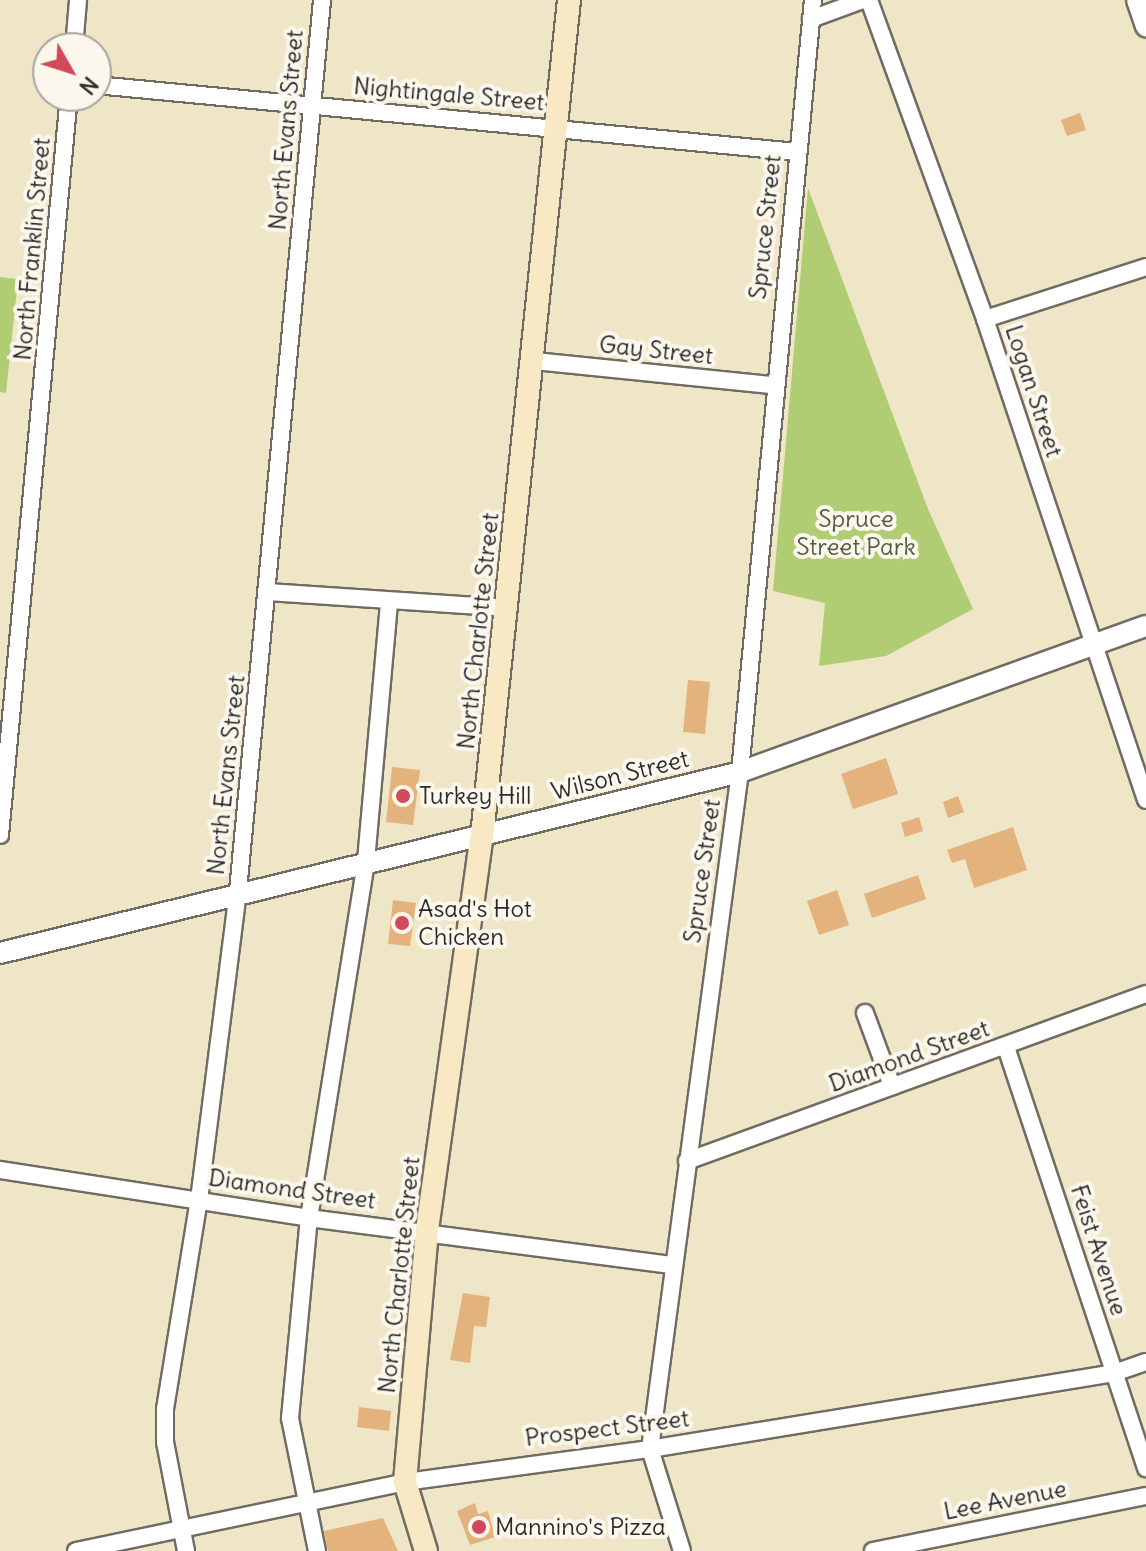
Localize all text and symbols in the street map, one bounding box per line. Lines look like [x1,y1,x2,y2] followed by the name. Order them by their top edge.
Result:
[263,29,309,231] street label: North Evans Street
[32,32,112,112] north arrow
[73,71,105,101] text: N
[352,71,546,117] street label: Nightingale Street
[8,136,56,362] street label: North Franklin Street
[743,153,787,301] street label: Spruce Street
[999,321,1069,461] street label: Logan Street
[598,330,714,370] street label: Gay Street
[796,505,916,561] park label: Spruce Street Park
[451,511,505,751] street label: North Charlotte Street
[201,674,251,876] street label: North Evans Street
[548,744,692,806] street label: Wilson Street
[419,782,531,810] place label: Turkey Hill
[394,787,412,805] marker: Turkey Hill
[678,797,726,945] street label: Spruce Street
[418,895,532,951] place label: Asad's Hot Chicken
[393,914,411,932] marker: Asad's Hot Chicken
[825,1014,993,1098] street label: Diamond Street
[372,1155,426,1395] street label: North Charlotte Street
[207,1163,377,1215] street label: Diamond Street
[1064,1181,1134,1319] street label: Feist Avenue
[523,1404,691,1452] street label: Prospect Street
[941,1474,1069,1526] street label: Lee Avenue
[495,1513,666,1541] place label: Mannino's Pizza
[470,1518,488,1536] marker: Mannino's Pizza

